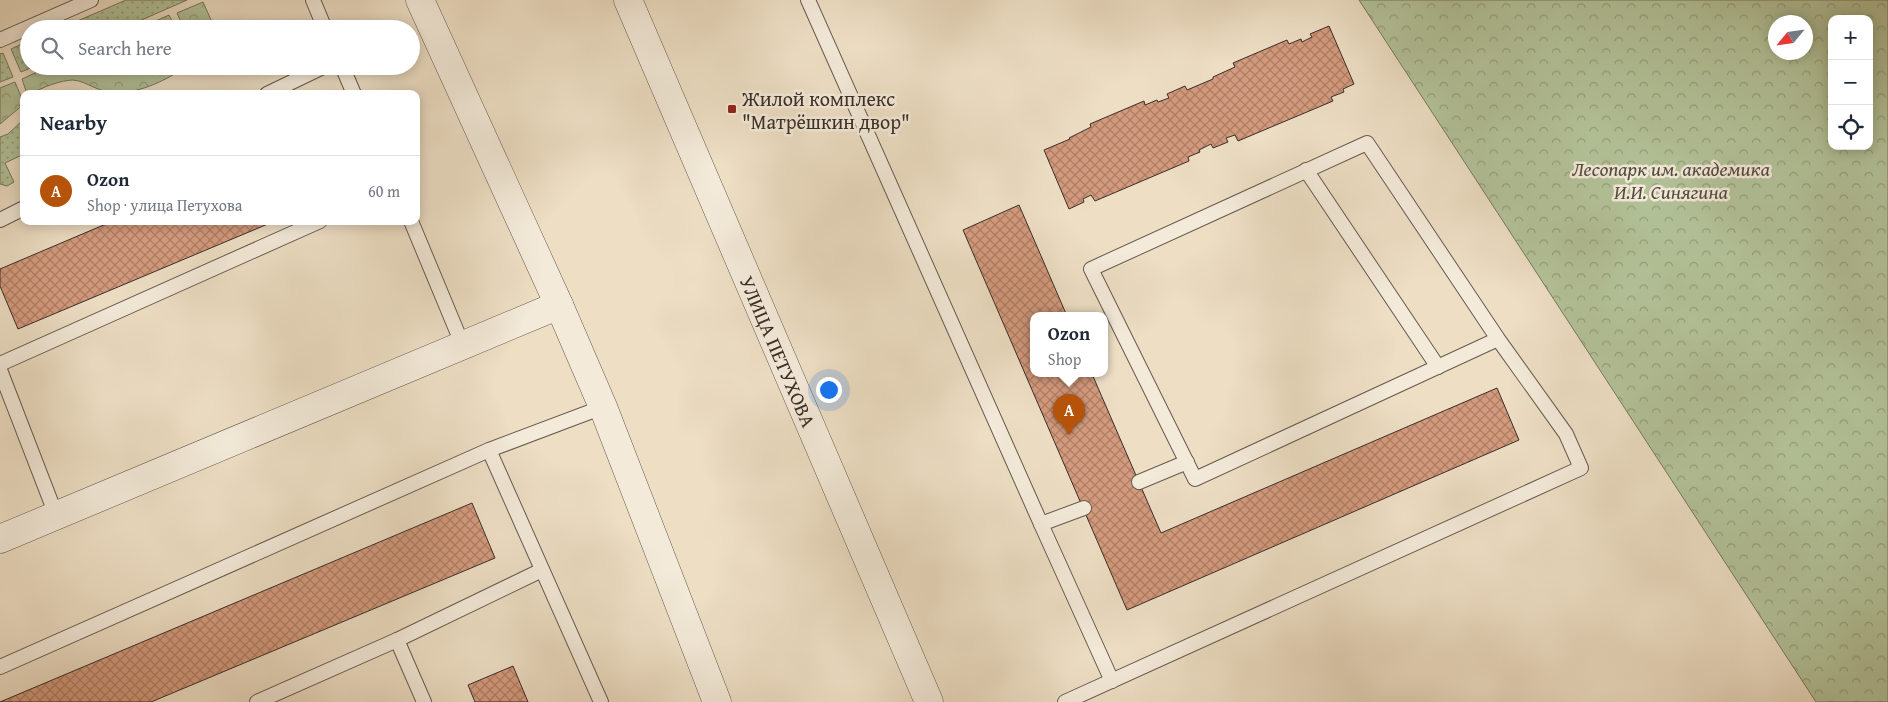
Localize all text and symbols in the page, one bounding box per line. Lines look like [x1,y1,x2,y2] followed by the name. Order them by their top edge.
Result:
[1768,15,1813,60] north arrow
[1828,15,1873,150] map controls
[1828,15,1873,60] button: +
[20,20,420,75] search box
[38,34,66,62] icon: search
[78,34,172,62] text: Search here
[1828,60,1873,105] button: −
[741,84,910,136] place label: Жилой комплекс "Матрёшкин двор"
[726,103,738,115] marker: Жилой комплекс "Матрёшкин двор"
[1828,105,1873,150] button: locate
[40,107,107,138] text: Nearby
[1572,154,1771,206] park label: Лесопарк им. академика И.И. Синягина
[87,165,129,193] text: Ozon
[51,179,61,203] text: A
[368,179,400,203] text: 60 m
[87,193,242,217] text: Shop · улица Петухова
[733,271,824,431] street label: УЛИЦА ПЕТУХОВА
[1030,312,1108,377] popup
[1048,319,1090,347] text: Ozon
[1048,347,1081,371] text: Shop
[816,377,842,403] your location
[1053,394,1085,435] pin: A

